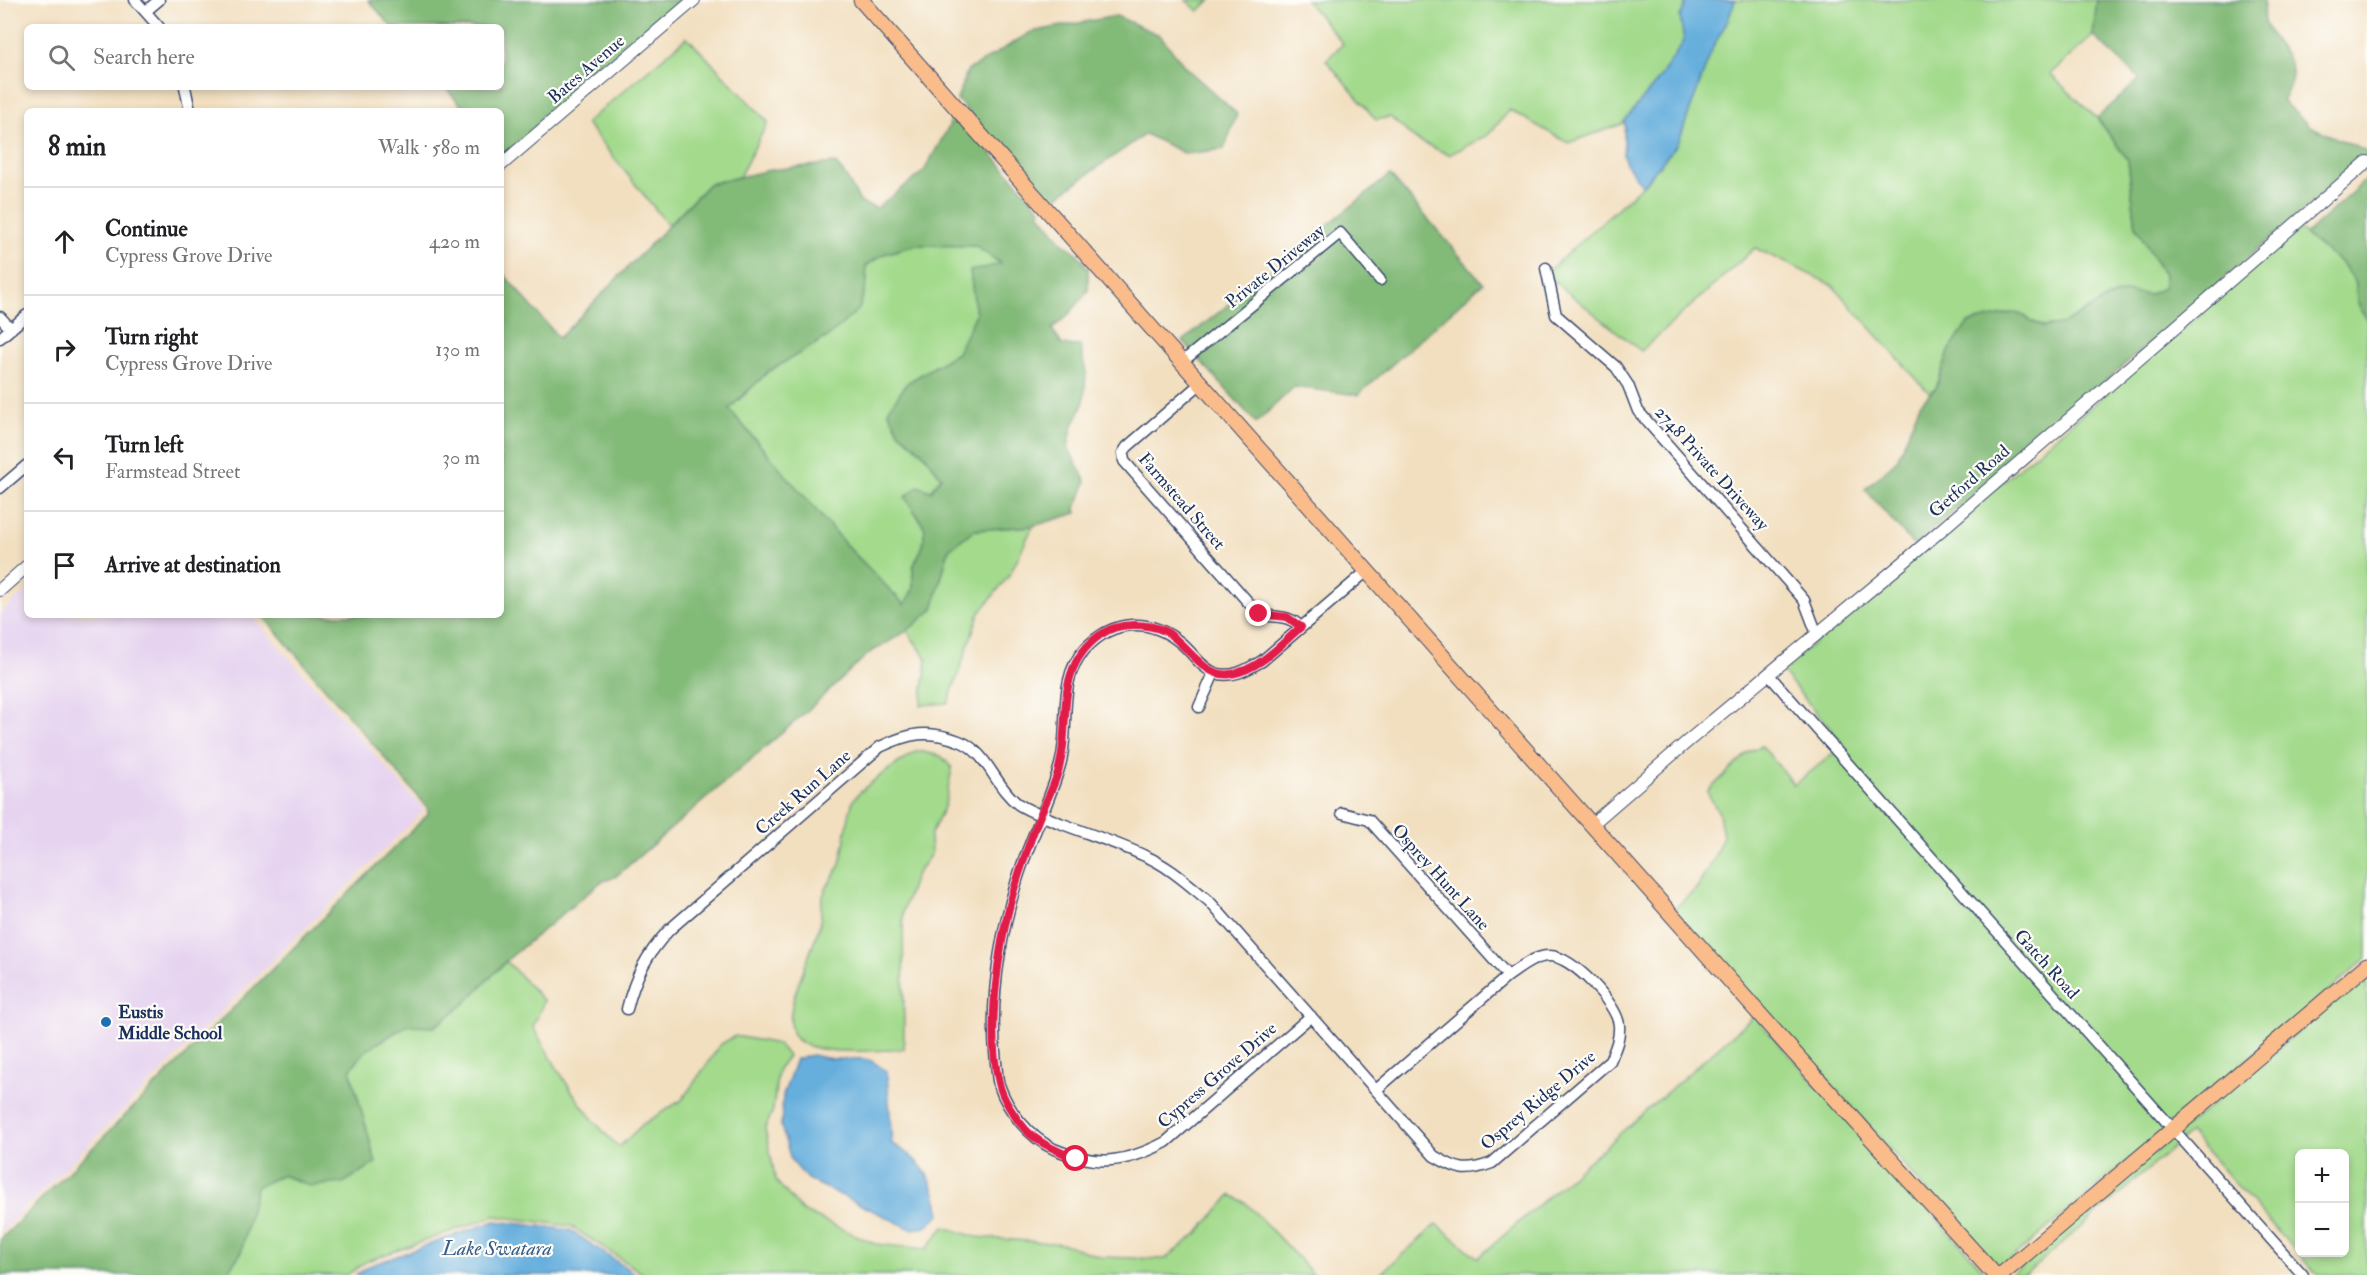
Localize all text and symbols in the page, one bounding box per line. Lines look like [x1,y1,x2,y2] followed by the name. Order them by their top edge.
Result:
[24,24,504,90] search box
[543,29,630,109] street label: Bates Avenue
[45,41,78,74] icon: search
[93,43,195,71] text: Search here
[48,131,106,163] text: 8 min
[378,135,480,160] text: Walk · 580 m
[105,215,188,243] text: Continue
[1221,219,1331,314] street label: Private Driveway
[48,225,81,258] icon: ahead
[429,229,480,254] text: 420 m
[105,243,272,268] text: Cypress Grove Drive
[105,323,198,351] text: Turn right
[48,333,81,366] icon: right
[435,337,480,362] text: 130 m
[105,351,272,376] text: Cypress Grove Drive
[1649,401,1774,536] street label: 2748 Private Driveway
[105,431,184,459] text: Turn left
[1924,440,2015,523] street label: Getford Road
[48,441,81,474] icon: left
[442,445,480,470] text: 30 m
[1133,448,1230,555] street label: Farmstead Street
[105,459,240,484] text: Farmstead Street
[48,549,81,582] icon: arrive
[105,551,281,579] text: Arrive at destination
[1245,600,1271,626] route end
[751,744,856,840] street label: Creek Run Lane
[1387,819,1495,936] street label: Osprey Hunt Lane
[2009,925,2084,1004] street label: Gatch Road
[117,1001,223,1045] place label: Eustis Middle School
[99,1015,113,1029] marker: Eustis Middle School
[1153,1017,1282,1133] street label: Cypress Grove Drive
[1476,1045,1601,1155] street label: Osprey Ridge Drive
[1062,1145,1088,1171] route start
[2295,1149,2349,1257] map controls
[2295,1149,2349,1203] button: +
[2295,1203,2349,1257] button: −
[441,1236,552,1261] water label: Lake Swatara

